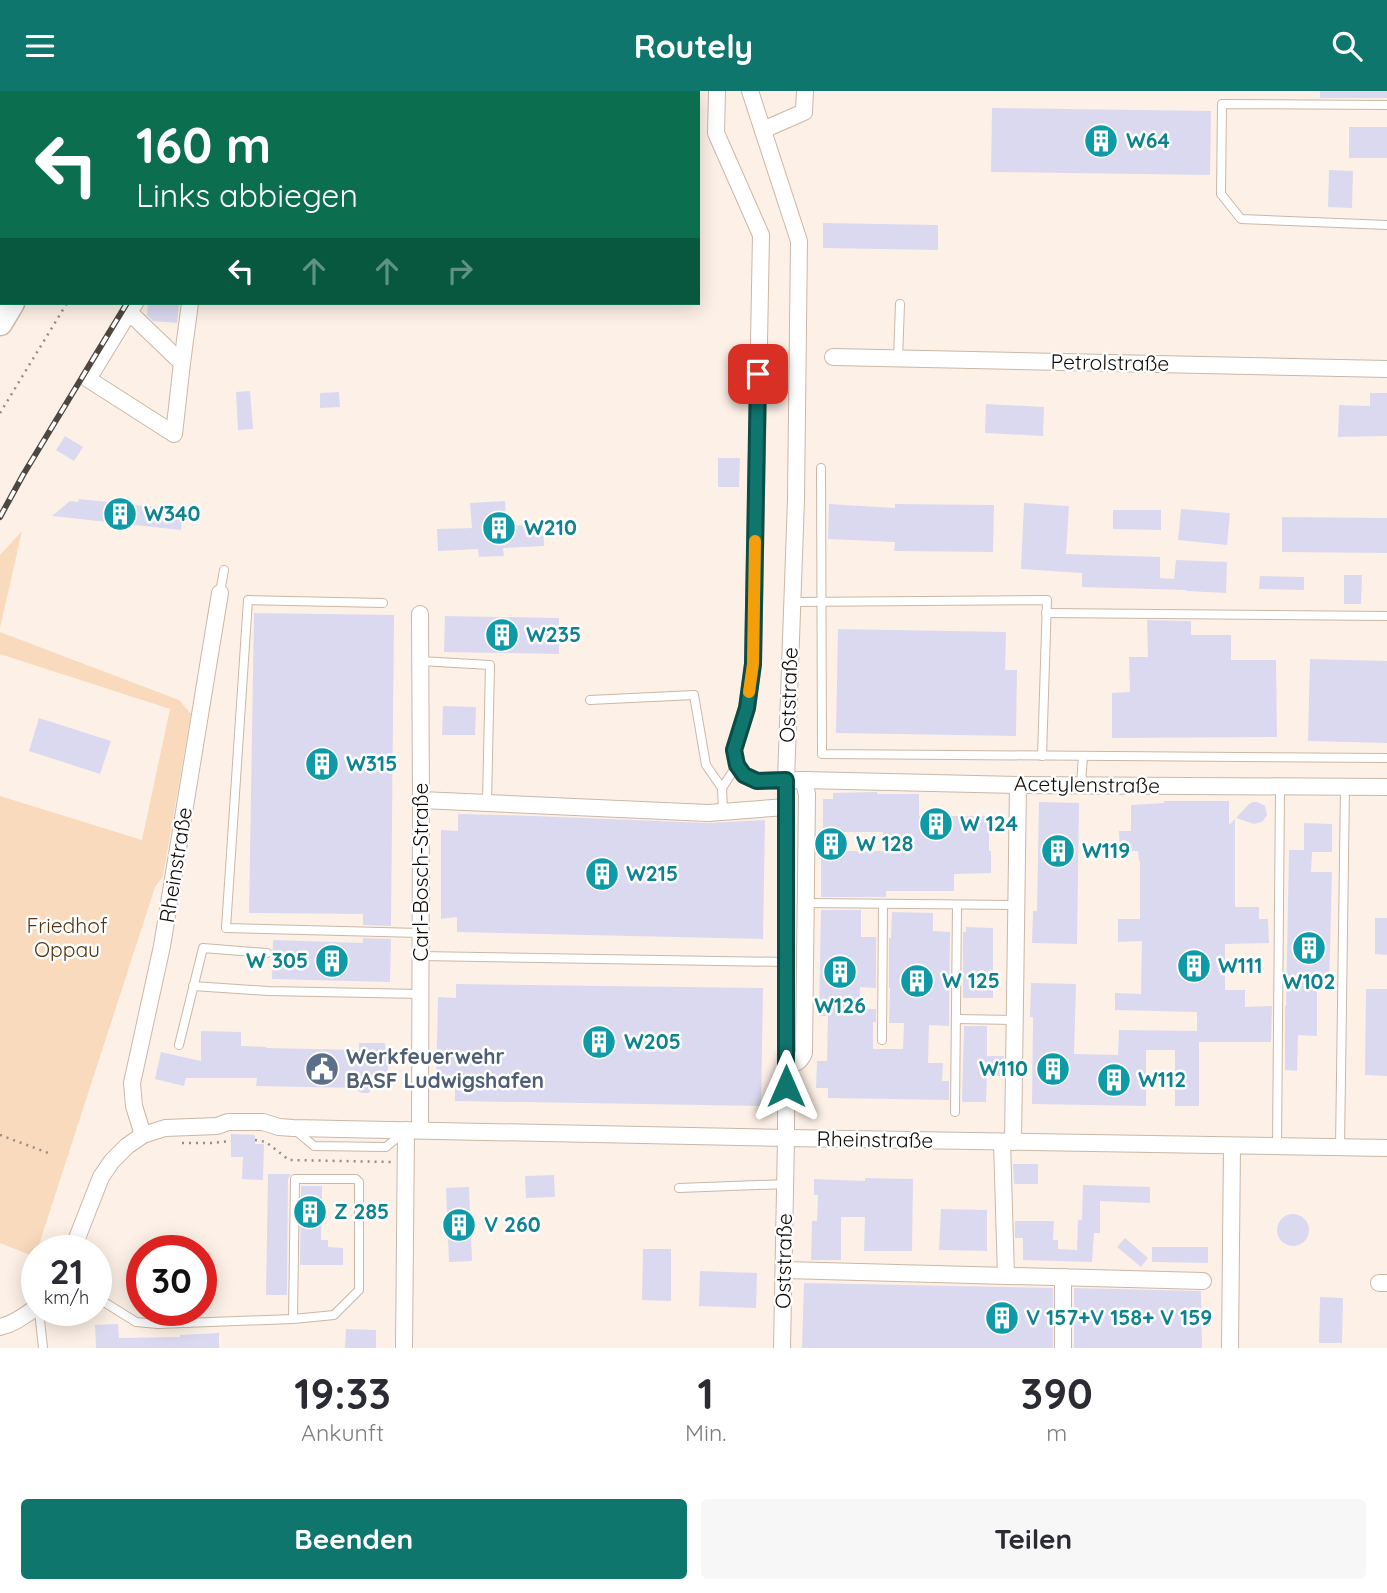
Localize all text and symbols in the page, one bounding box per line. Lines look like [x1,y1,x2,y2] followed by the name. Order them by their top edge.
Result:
[634,26,753,66] text: Routely
[21,27,59,65] icon: menu
[1328,27,1366,65] icon: search
[136,114,271,175] text: 160 m
[21,119,112,210] icon: left
[1082,122,1120,160] building icon: W64
[1126,127,1170,153] place label: W64
[136,175,358,215] text: Links abbiegen
[222,252,260,290] icon: left
[295,252,333,290] icon: ahead
[368,252,406,290] icon: ahead
[441,252,479,290] icon: right
[728,344,788,404] pin
[1051,348,1170,376] street label: Petrolstraße
[739,355,777,393] icon: arrive
[101,495,139,533] building icon: W340
[144,500,200,526] place label: W340
[480,509,518,547] building icon: W210
[524,514,577,540] place label: W210
[483,616,521,654] building icon: W235
[526,621,581,647] place label: W235
[773,647,803,743] street label: Oststraße
[303,745,341,783] building icon: W315
[346,750,397,776] place label: W315
[1014,770,1160,798] street label: Acetylenstraße
[407,783,433,961] street label: Carl-Bosch-Straße
[153,805,197,924] street label: Rheinstraße
[917,805,955,843] building icon: W 124
[960,810,1018,836] place label: W 124
[812,825,850,863] building icon: W 128
[856,830,913,856] place label: W 128
[1039,832,1077,870] building icon: W119
[1082,837,1130,863] place label: W119
[583,855,621,893] building icon: W215
[626,860,678,886] place label: W215
[26,912,108,962] park label: Friedhof Oppau
[1290,929,1328,967] building icon: W102
[313,942,351,980] building icon: W 305
[246,947,308,973] place label: W 305
[1175,947,1213,985] building icon: W111
[1218,952,1262,978] place label: W111
[821,953,859,991] building icon: W126
[898,962,936,1000] building icon: W 125
[942,967,1000,993] place label: W 125
[1283,968,1335,994] place label: W102
[814,992,866,1018] place label: W126
[580,1023,618,1061] building icon: W205
[624,1028,681,1054] place label: W205
[346,1043,544,1093] place label: Werkfeuerwehr BASF Ludwigshafen
[749,1049,823,1123] position arrow
[303,1050,341,1088] public building icon: Werkfeuerwehr BASF Ludwigshafen
[1034,1050,1072,1088] building icon: W110
[979,1055,1028,1081] place label: W110
[1095,1061,1133,1099] building icon: W112
[1138,1066,1186,1092] place label: W112
[816,1125,934,1153] street label: Rheinstraße
[291,1193,329,1231] building icon: Z 285
[334,1198,389,1224] place label: Z 285
[440,1206,478,1244] building icon: V 260
[484,1211,541,1237] place label: V 260
[769,1213,797,1309] street label: Oststraße
[126,1235,217,1326] speed limit sign: 30
[50,1249,83,1293] text: 21
[44,1286,89,1309] text: km/h
[983,1299,1021,1337] building icon: V 157+V 158+ V 159
[1026,1304,1212,1330] place label: V 157+V 158+ V 159
[294,1367,391,1420] text: 19:33
[698,1367,714,1420] text: 1
[1021,1367,1093,1420] text: 390
[301,1418,384,1447] text: Ankunft
[685,1418,726,1447] text: Min.
[1046,1418,1067,1447] text: m
[21,1499,687,1579] button: Beenden
[701,1499,1366,1579] button: Teilen

